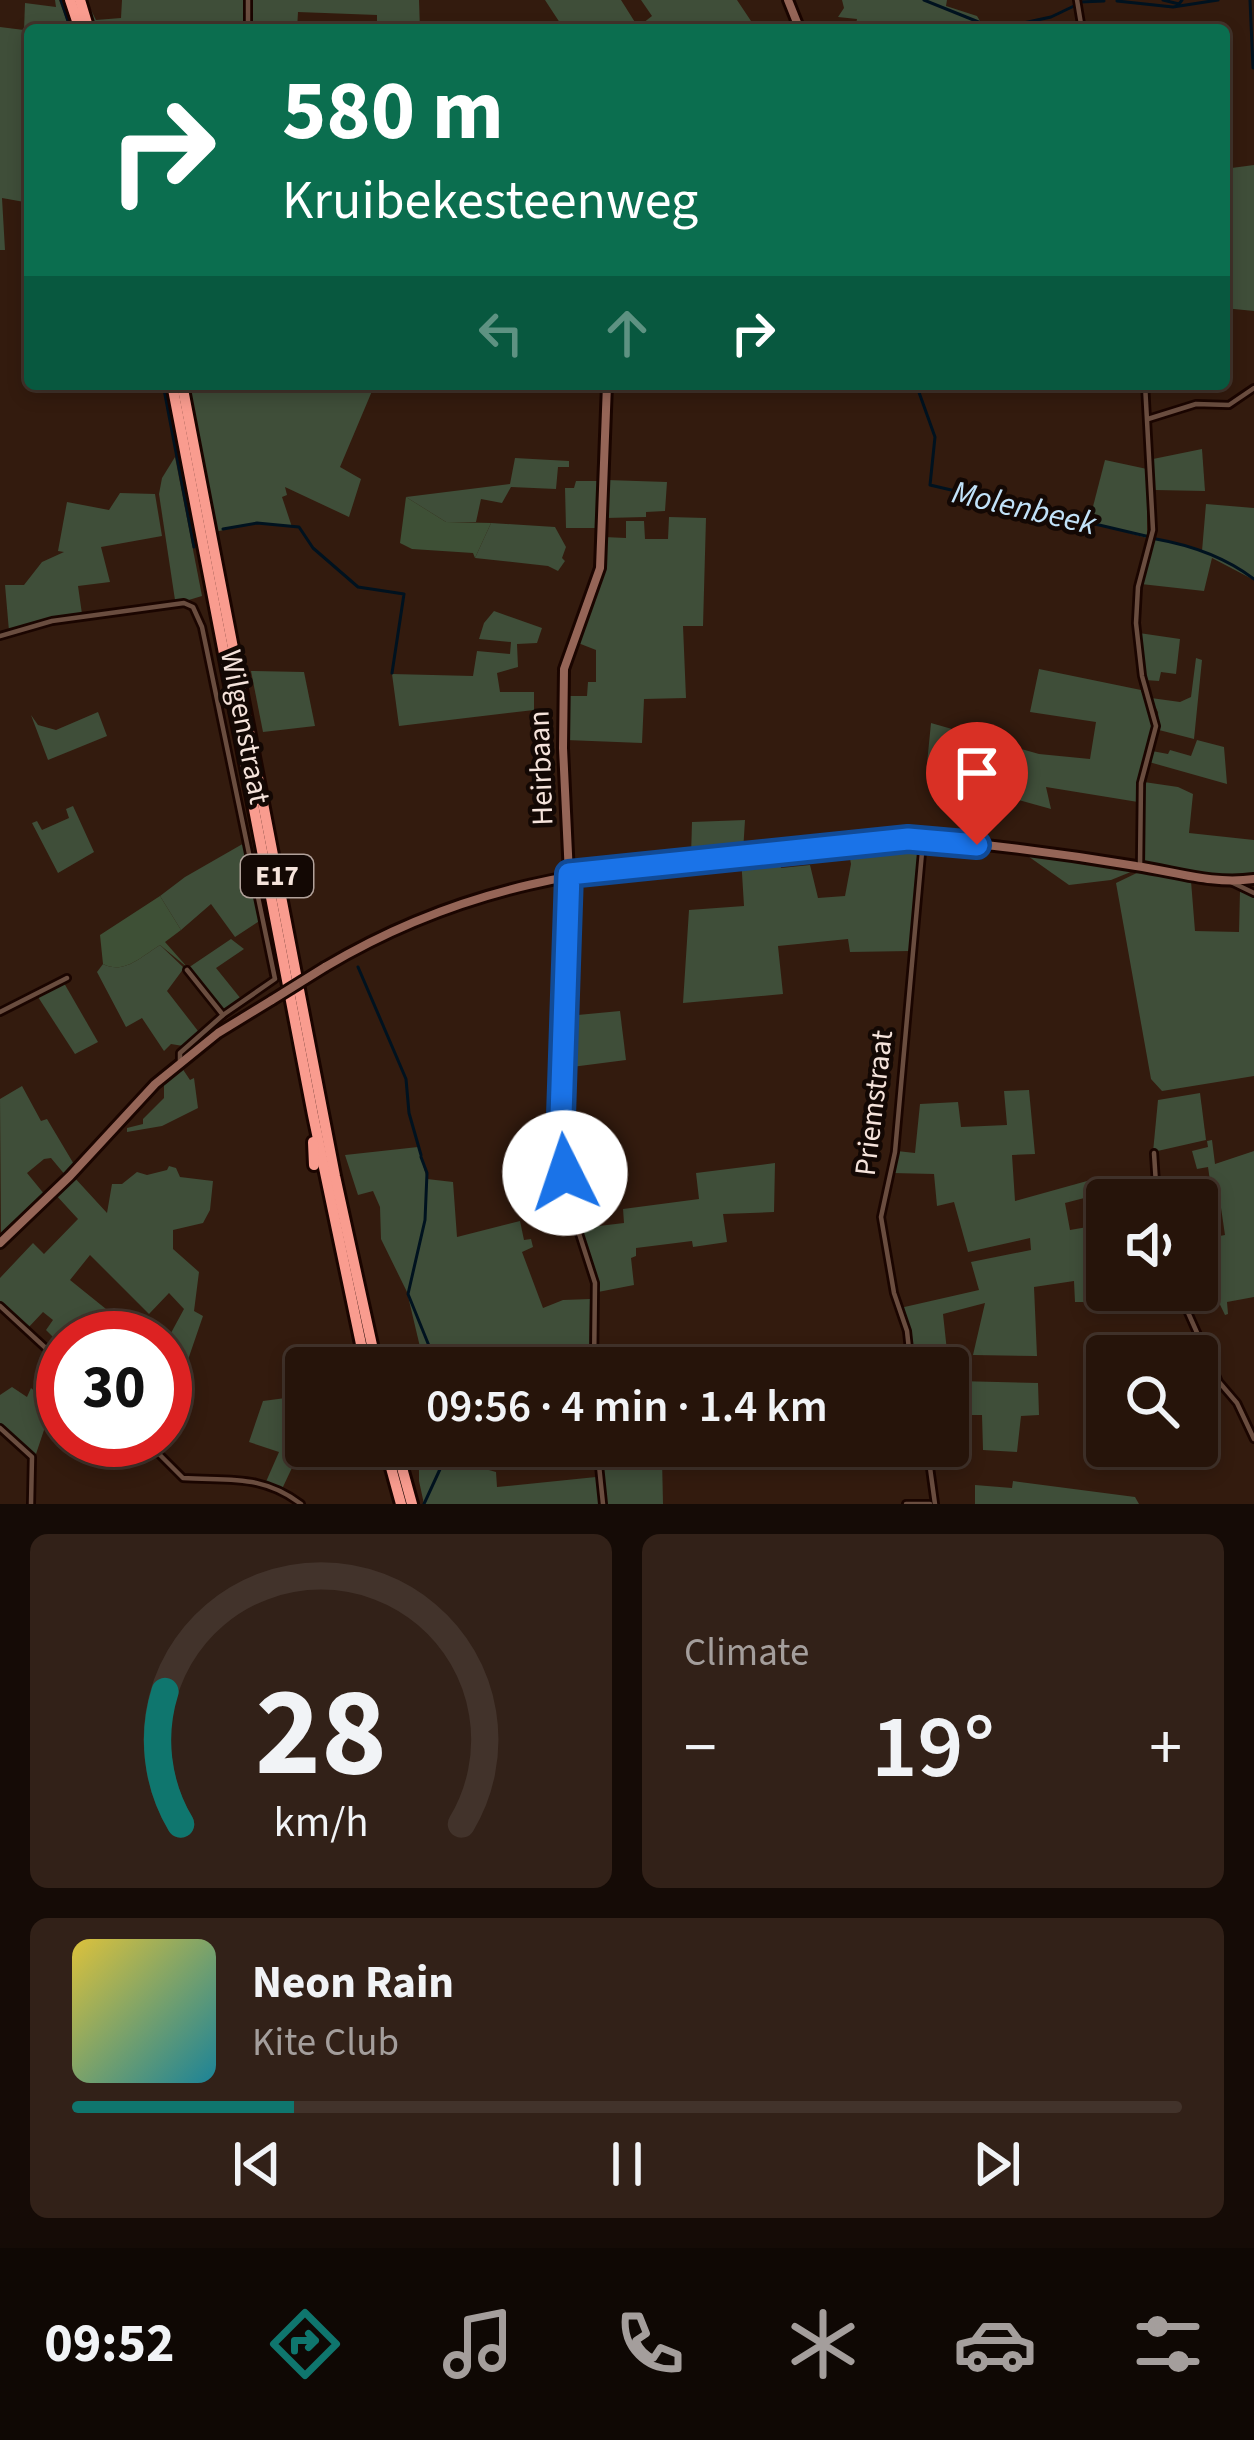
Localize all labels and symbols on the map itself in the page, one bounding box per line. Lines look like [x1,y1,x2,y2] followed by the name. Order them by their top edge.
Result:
[947,469,1102,548] water label: Molenbeek
[209,646,281,808] street label: Wilgenstraat
[518,710,564,826] street label: Heirbaan
[926,722,1028,845] pin
[241,855,313,897] road number: E17
[844,1028,904,1178] street label: Priemstraat
[502,1110,628,1236] position arrow
[36,1311,192,1467] speed limit sign: 30

